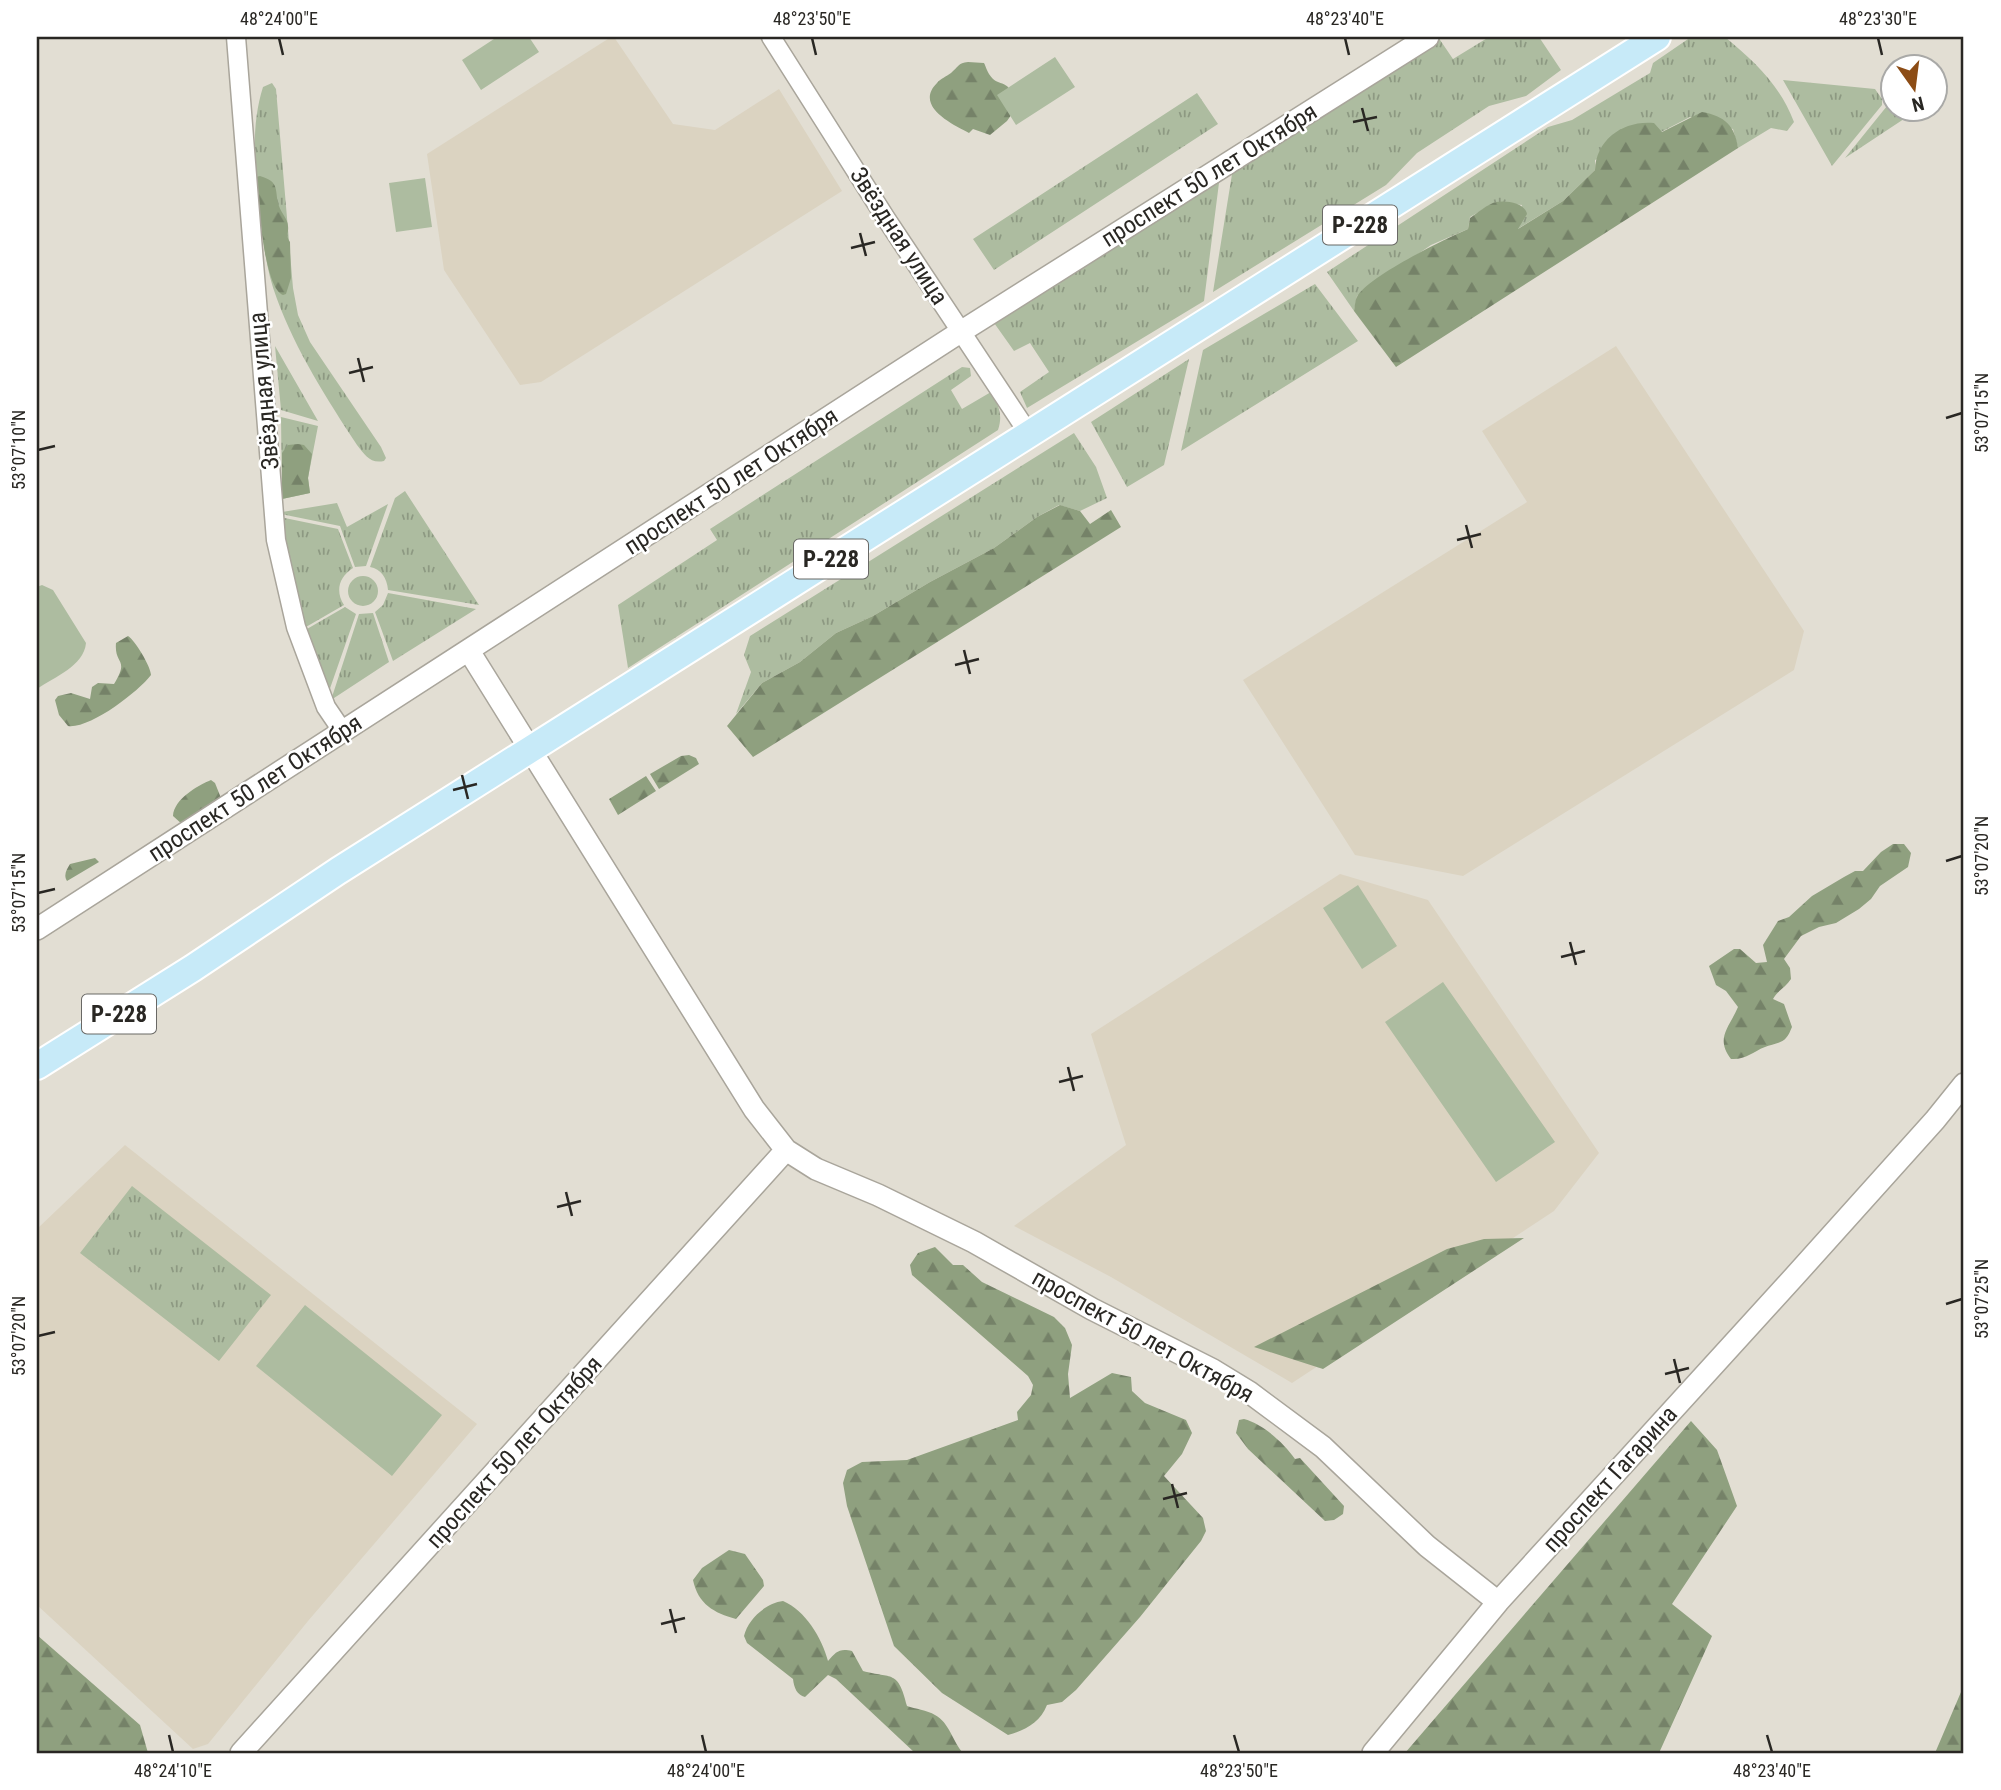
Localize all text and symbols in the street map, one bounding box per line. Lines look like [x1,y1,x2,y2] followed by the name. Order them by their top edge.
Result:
[240,8,318,29] text: 48°24'00"E
[773,8,851,29] text: 48°23'50"E
[1306,8,1384,29] text: 48°23'40"E
[1839,8,1917,29] text: 48°23'30"E
[1878,52,1948,122] north arrow
[1910,91,1926,117] text: N
[1096,97,1322,253] street label: проспект 50 лет Октября
[844,162,954,310] street label: Звёздная улица
[1323,206,1397,244] road number: Р-228
[243,311,285,471] street label: Звёздная улица
[1971,373,1992,453] text: 53°07'15"N
[619,402,843,560] street label: проспект 50 лет Октября
[8,410,29,490] text: 53°07'10"N
[794,540,868,579] road number: Р-228
[143,709,367,867] street label: проспект 50 лет Октября
[1971,816,1992,896] text: 53°07'20"N
[8,853,29,933] text: 53°07'15"N
[82,995,156,1034] road number: Р-228
[1971,1259,1992,1339] text: 53°07'25"N
[1027,1263,1259,1409] street label: проспект 50 лет Октября
[8,1296,29,1376] text: 53°07'20"N
[420,1350,608,1554] street label: проспект 50 лет Октября
[1537,1400,1683,1558] street label: проспект Гагарина
[134,1760,212,1781] text: 48°24'10"E
[667,1760,745,1781] text: 48°24'00"E
[1200,1760,1278,1781] text: 48°23'50"E
[1733,1760,1811,1781] text: 48°23'40"E

